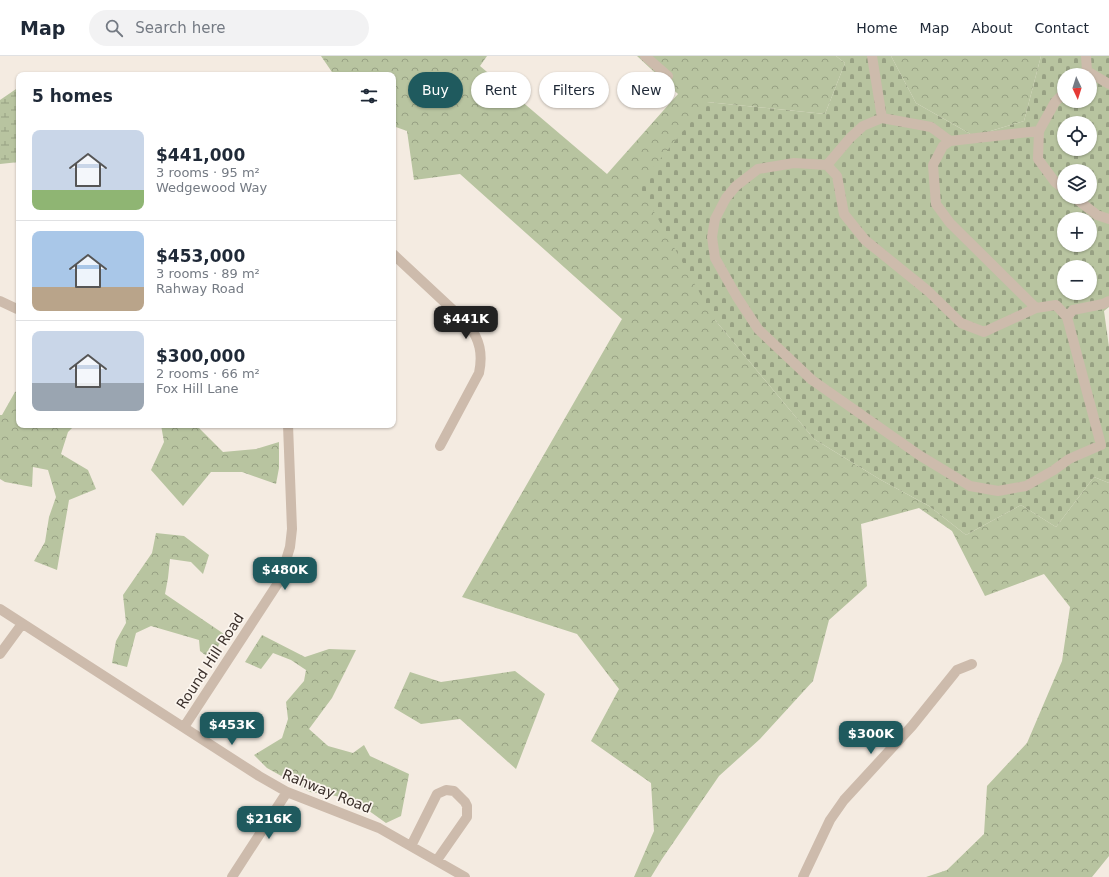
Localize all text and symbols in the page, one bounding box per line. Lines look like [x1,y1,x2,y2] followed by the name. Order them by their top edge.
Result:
[89,10,369,46] search box
[20,17,65,39] text: Map
[103,17,125,39] icon: search
[135,19,225,37] text: Search here
[856,20,898,36] text: Home
[920,20,949,36] text: Map
[971,20,1013,36] text: About
[1035,20,1089,36] text: Contact
[1057,68,1097,108] north arrow
[1057,68,1097,300] map controls
[408,72,463,108] chip: Buy
[471,72,531,108] chip: Rent
[539,72,609,108] chip: Filters
[617,72,675,108] chip: New
[358,85,380,107] icon: filters
[32,86,113,106] text: 5 homes
[1057,116,1097,156] button: locate
[156,145,245,165] text: $441,000
[64,146,112,194] icon: home
[1057,164,1097,204] button: layers
[156,165,260,180] text: 3 rooms · 95 m²
[156,180,267,195] text: Wedgewood Way
[1057,212,1097,252] button: +
[156,246,245,266] text: $453,000
[64,247,112,295] icon: home
[1057,260,1097,300] button: −
[156,266,260,281] text: 3 rooms · 89 m²
[156,281,244,296] text: Rahway Road
[438,306,494,340] pin: $441K
[443,311,489,326] text: $441K
[156,346,245,366] text: $300,000
[64,347,112,395] icon: home
[156,366,260,381] text: 2 rooms · 66 m²
[156,381,239,396] text: Fox Hill Lane
[257,557,313,591] pin: $480K
[262,562,308,577] text: $480K
[173,610,247,712] street label: Round Hill Road
[204,712,260,746] pin: $453K
[209,717,255,732] text: $453K
[843,721,899,755] pin: $300K
[848,726,894,741] text: $300K
[280,766,374,816] street label: Rahway Road
[241,806,297,840] pin: $216K
[246,811,292,826] text: $216K

